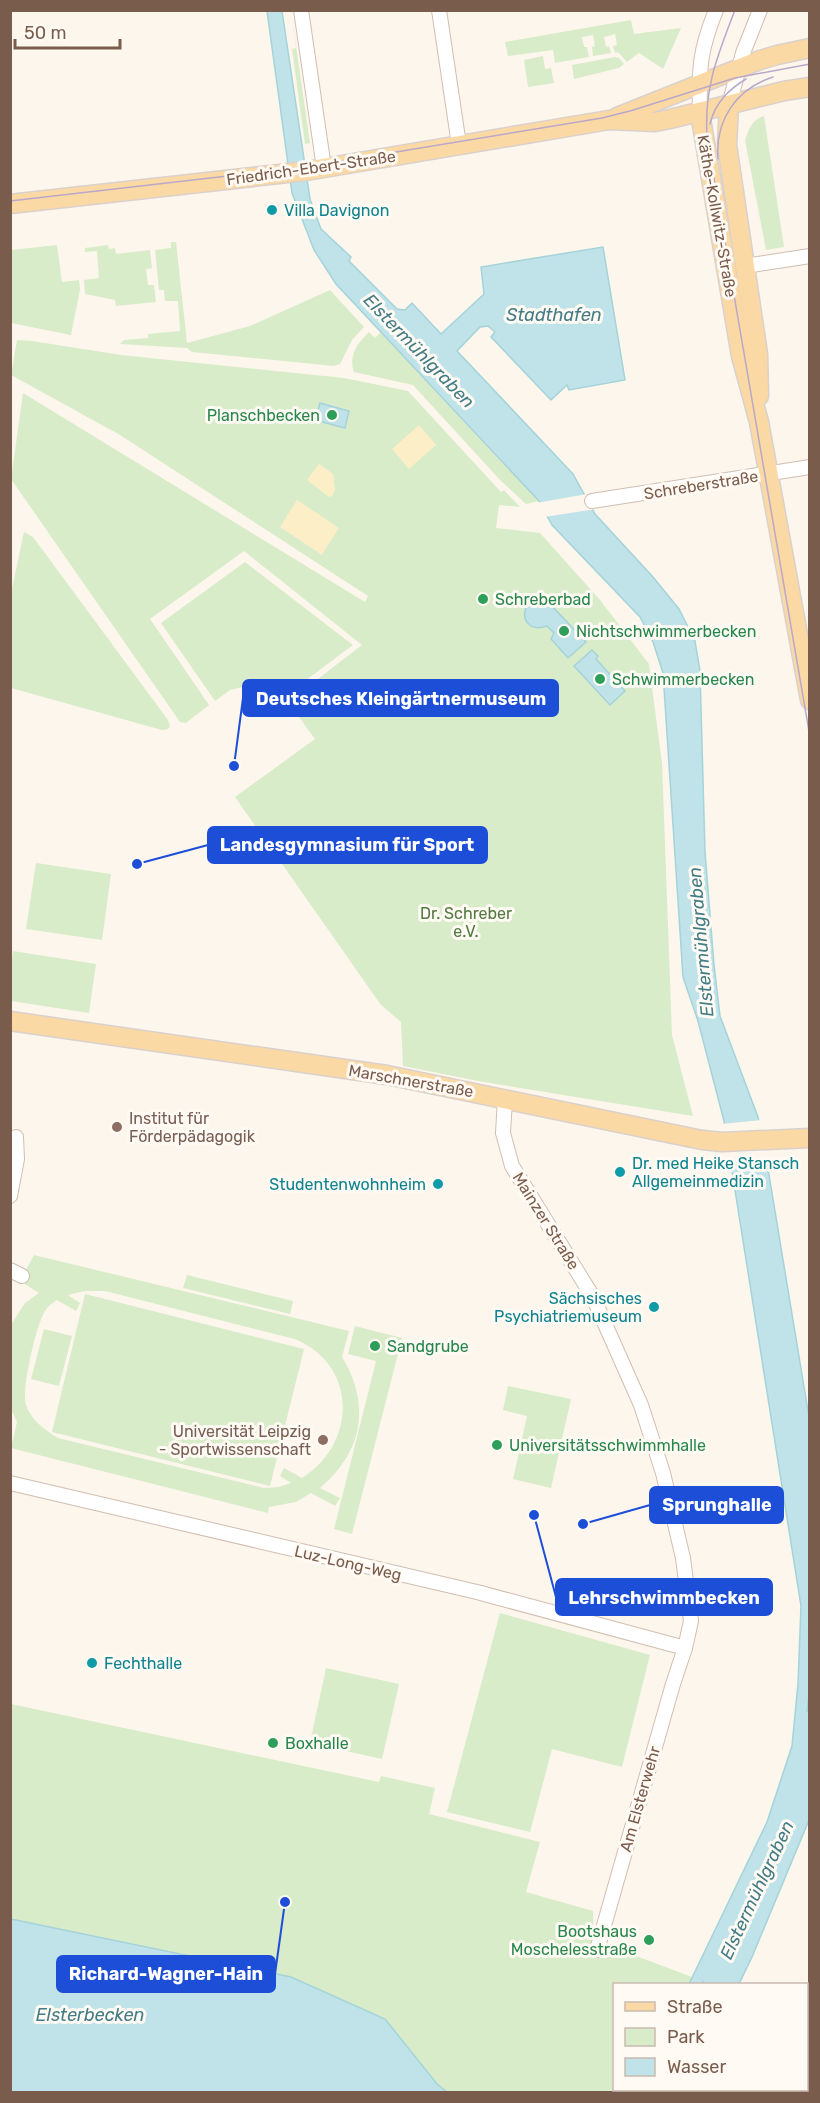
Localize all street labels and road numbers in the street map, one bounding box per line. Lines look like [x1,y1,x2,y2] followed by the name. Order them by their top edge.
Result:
[693,133,741,299] street label: Käthe-Kollwitz-Straße
[225,147,397,189] street label: Friedrich-Ebert-Straße
[642,467,760,503] street label: Schreberstraße
[347,1061,475,1101] street label: Marschnerstraße
[508,1169,584,1273] street label: Mainzer Straße
[293,1541,403,1585] street label: Luz-Long-Weg
[616,1744,664,1854] street label: Am Elsterwehr

